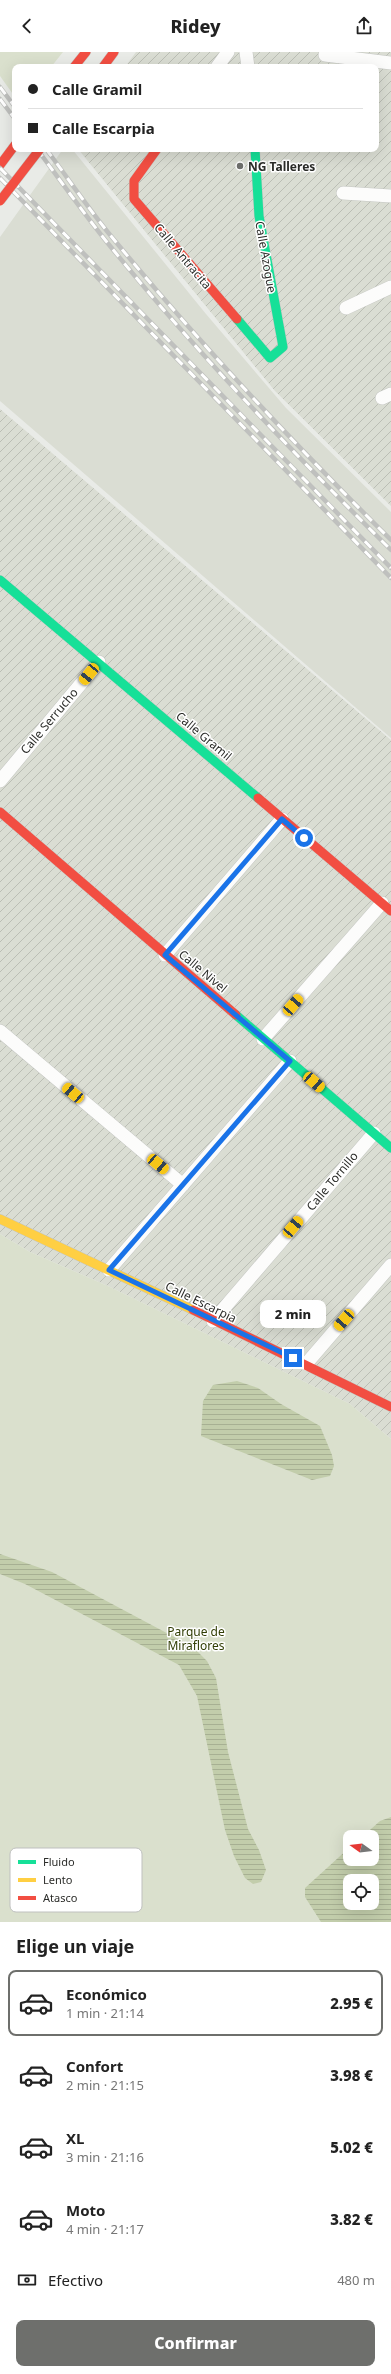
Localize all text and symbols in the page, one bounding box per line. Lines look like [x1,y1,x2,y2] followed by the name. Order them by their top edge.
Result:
[170,14,221,38] text: Ridey
[16,15,38,37] icon: back
[353,15,375,37] icon: share
[52,79,142,99] text: Calle Gramil
[52,118,155,138] text: Calle Escarpia
[248,158,315,175] place label: NG Talleres
[235,161,245,171] marker: NG Talleres
[150,219,216,293] street label: Calle Antracita
[251,220,281,294] street label: Calle Azogue
[77,661,101,687] car
[16,684,82,758] street label: Calle Serrucho
[172,708,236,764] street label: Calle Gramil
[295,829,313,847] route start
[175,946,231,996] street label: Calle Nivel
[281,992,305,1018] car
[301,1070,327,1094] car
[60,1081,86,1105] car
[302,1148,362,1214] street label: Calle Tornillo
[145,1152,171,1176] car
[281,1214,305,1240] car
[162,1277,240,1327] street label: Calle Escarpia
[260,1300,326,1328] callout: 2 min
[275,1305,311,1323] text: 2 min
[332,1307,356,1333] car
[284,1349,302,1367] route end
[167,1623,225,1654] park label: Parque de Miraflores
[343,1830,379,1866] north arrow
[343,1830,379,1910] map controls
[10,1848,142,1912] legend
[43,1854,75,1869] text: Fluido
[43,1872,73,1887] text: Lento
[343,1874,379,1910] button: locate
[43,1890,78,1905] text: Atasco
[16,1934,134,1958] text: Elige un viaje
[66,1984,147,2004] text: Económico
[18,1985,54,2021] icon: car
[330,1993,373,2013] text: 2.95 €
[66,2004,144,2022] text: 1 min · 21:14
[66,2056,123,2076] text: Confort
[18,2057,54,2093] icon: car
[330,2065,373,2085] text: 3.98 €
[66,2076,144,2094] text: 2 min · 21:15
[66,2128,84,2148] text: XL
[18,2129,54,2165] icon: car
[330,2137,373,2157] text: 5.02 €
[66,2148,144,2166] text: 3 min · 21:16
[66,2200,105,2220] text: Moto
[18,2201,54,2237] icon: car
[330,2209,373,2229] text: 3.82 €
[66,2220,144,2238] text: 4 min · 21:17
[16,2269,38,2291] icon: cash
[48,2270,103,2290] text: Efectivo
[337,2271,375,2289] text: 480 m
[16,2320,375,2366] button: Confirmar

